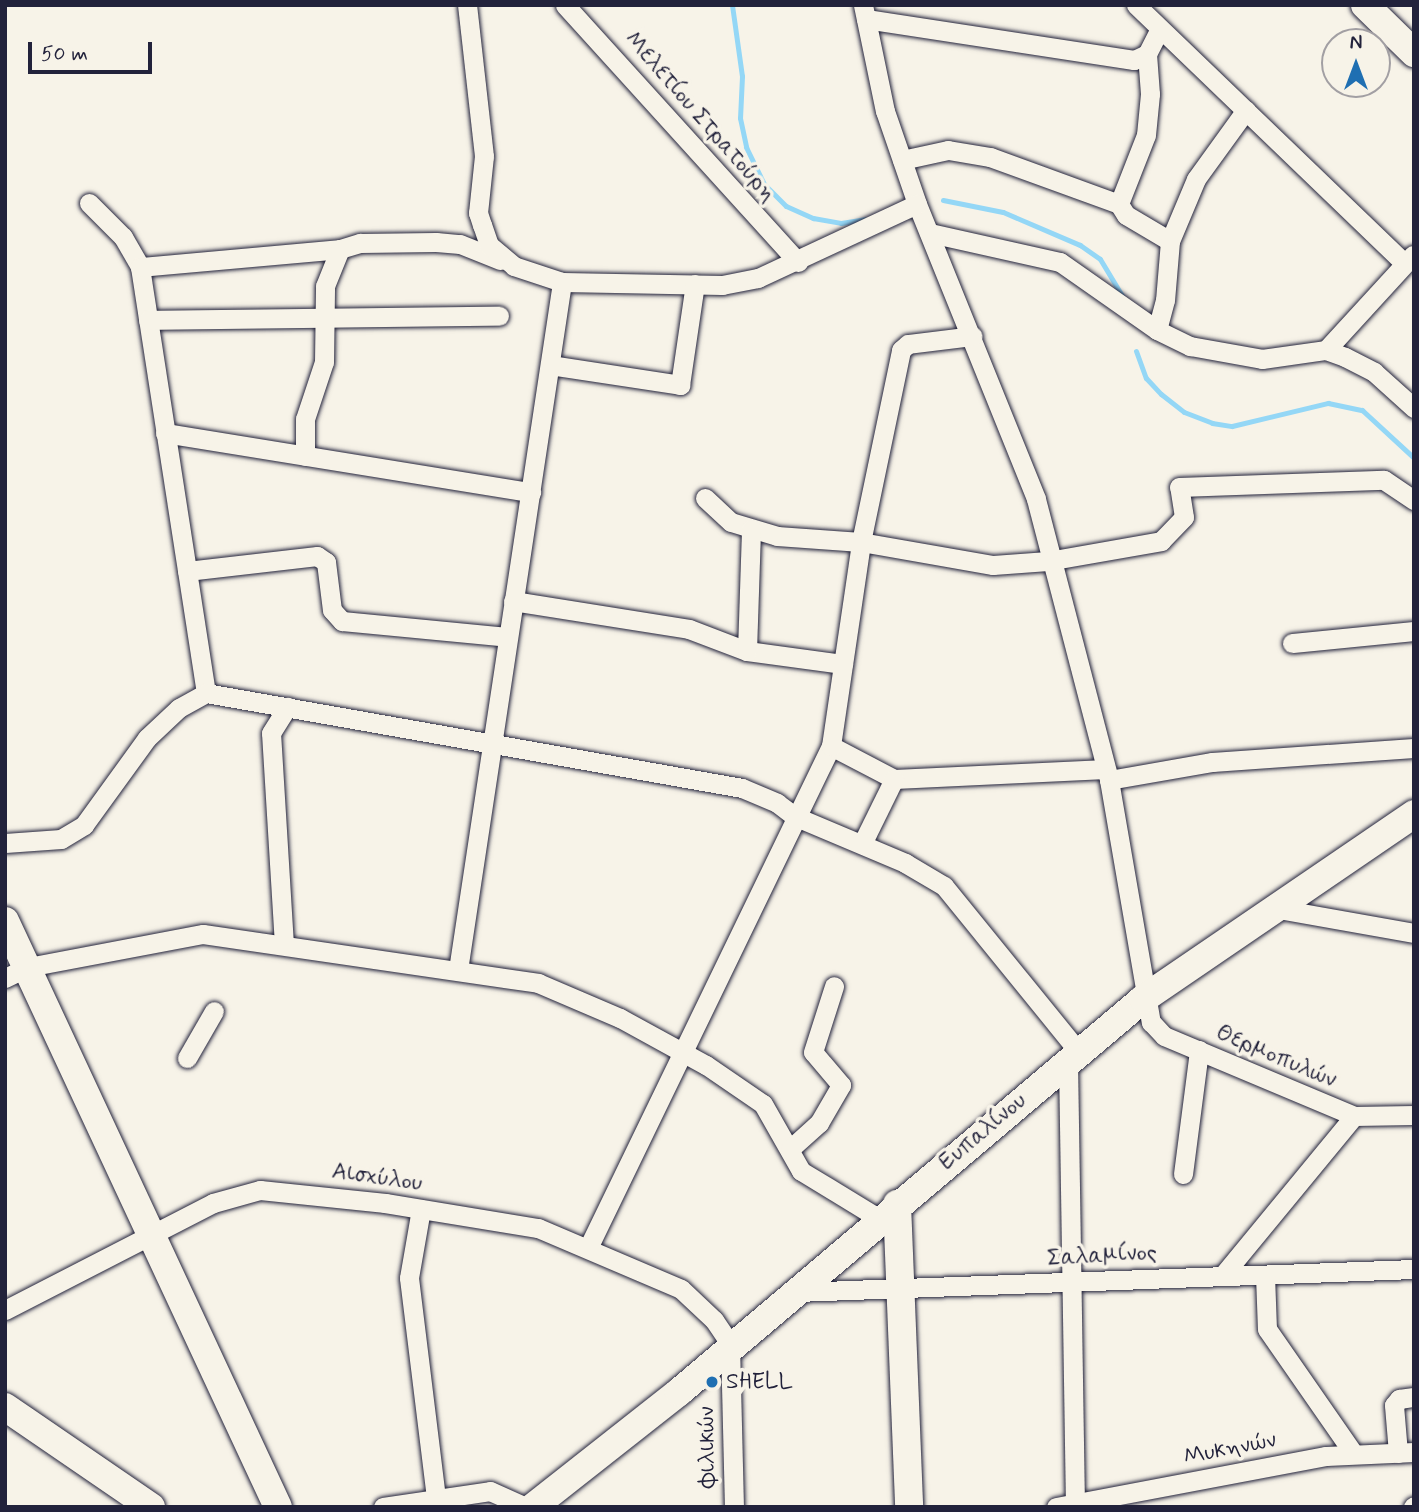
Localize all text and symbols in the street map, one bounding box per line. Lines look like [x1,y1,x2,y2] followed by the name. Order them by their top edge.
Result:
[618,26,782,208] street label: Μελετίου Στρατούρη
[32,28,156,72] scale bar
[1321,28,1391,98] north arrow
[1350,31,1362,56] text: N
[41,40,88,68] text: 50 m
[1212,1019,1340,1095] street label: Θερμοπυλών
[934,1088,1032,1176] street label: Ευπαλίνου
[330,1158,424,1198] street label: Αισχύλου
[1046,1239,1158,1273] street label: Σαλαμίνος
[726,1368,793,1396] place label: SHELL
[704,1374,720,1390] marker: SHELL
[693,1406,723,1488] street label: Φιλικών
[1181,1427,1279,1471] street label: Μυκηνών

